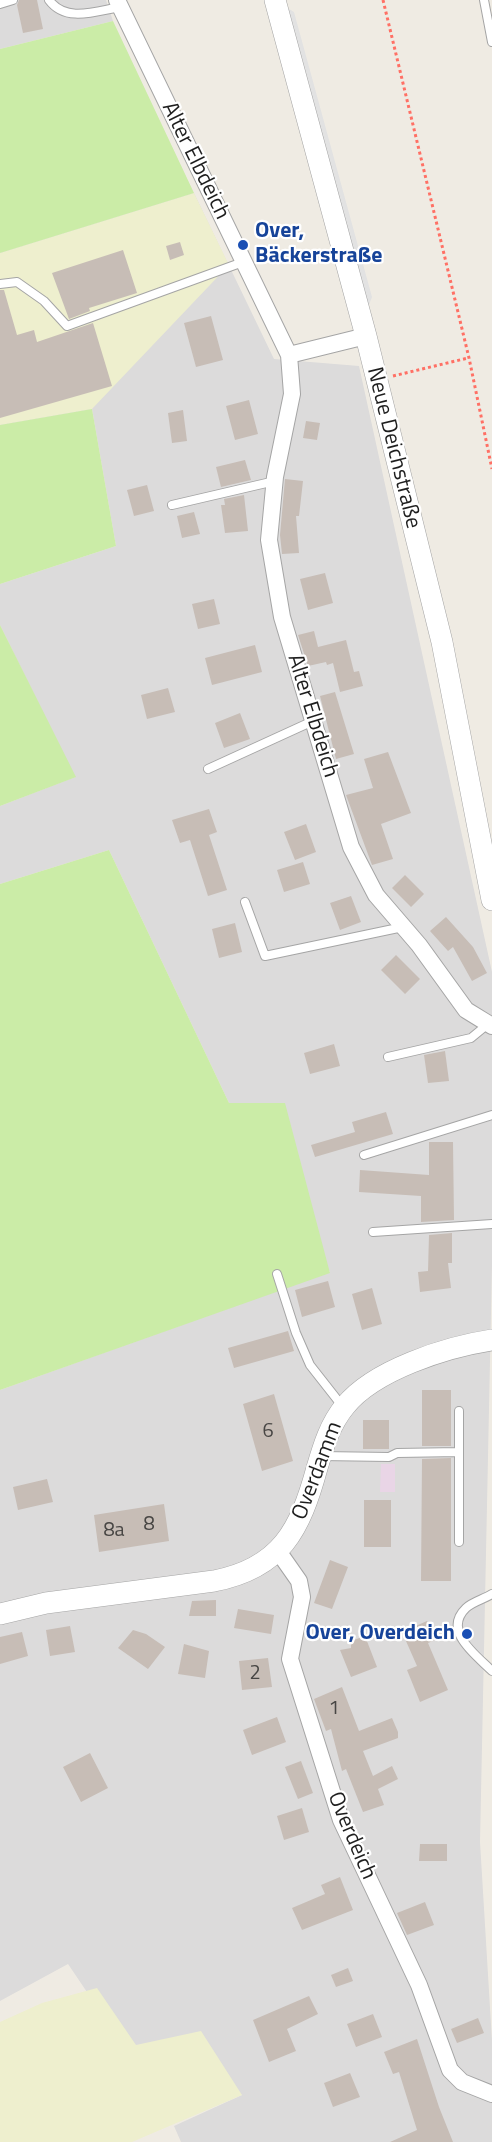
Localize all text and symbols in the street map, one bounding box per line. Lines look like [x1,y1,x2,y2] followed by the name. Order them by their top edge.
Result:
[155,98,235,224] street label: Alter Elbdeich
[255,219,382,270] place label: Over, Bäckerstraße
[236,238,250,252] marker: Over, Bäckerstraße
[360,365,426,531] street label: Neue Deichstraße
[281,651,343,781] street label: Alter Elbdeich
[287,1418,349,1524] street label: Overdamm
[262,1420,274,1444] house number: 6
[143,1513,155,1537] house number: 8
[103,1519,125,1543] house number: 8a
[305,1621,455,1647] place label: Over, Overdeich
[460,1627,474,1641] marker: Over, Overdeich
[249,1662,261,1686] house number: 2
[328,1697,340,1721] house number: 1
[321,1788,381,1884] street label: Overdeich

